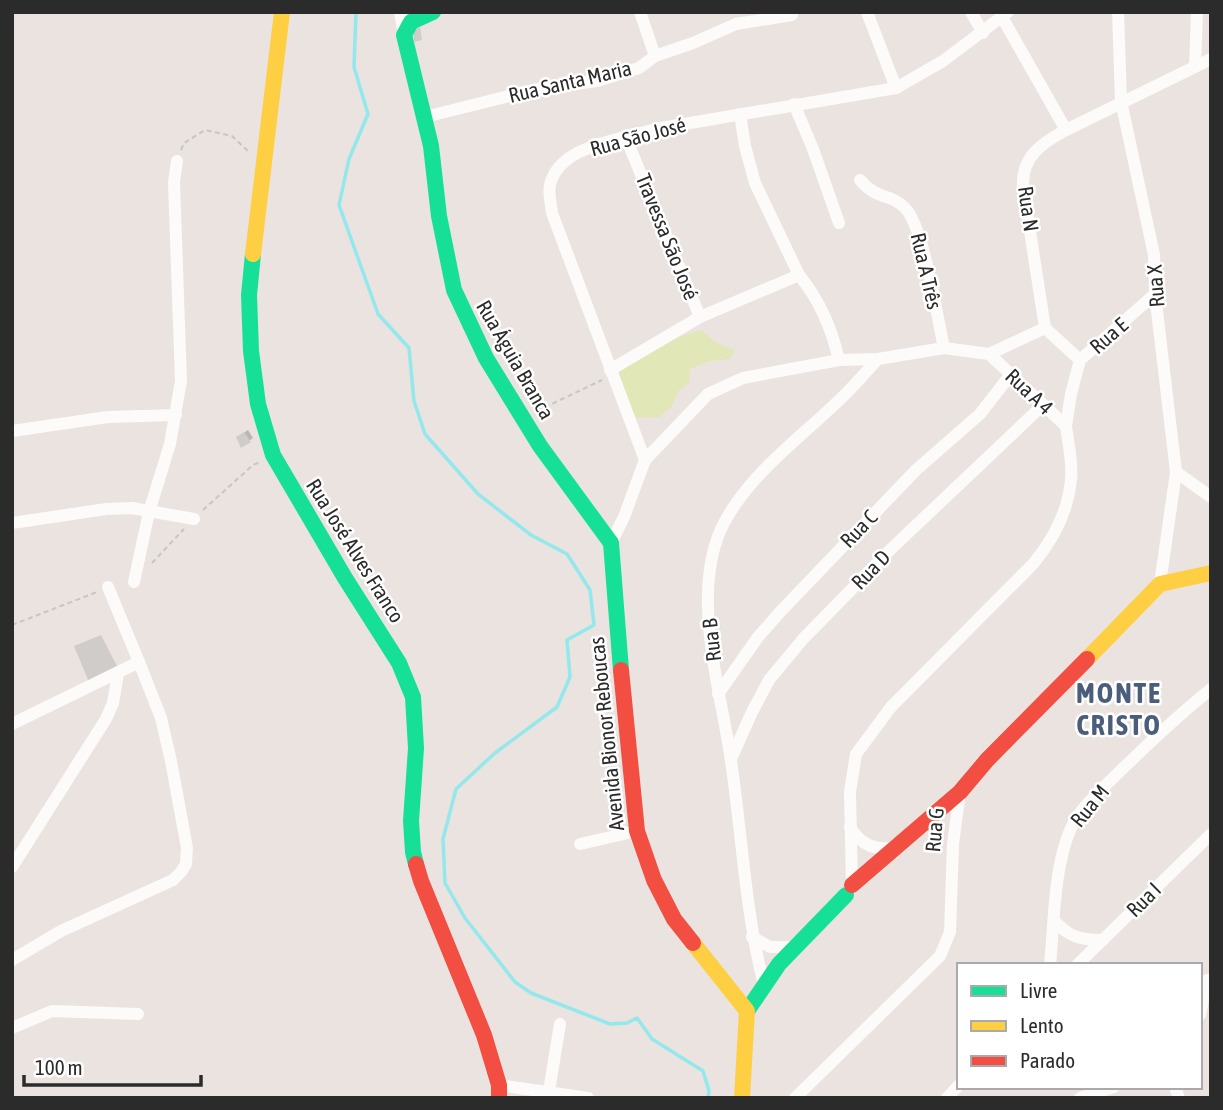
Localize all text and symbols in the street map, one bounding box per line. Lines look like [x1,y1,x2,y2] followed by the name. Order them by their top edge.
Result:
[506,55,634,107] street label: Rua Santa Maria
[587,112,688,160] street label: Rua São José
[632,170,704,303] street label: Travessa São José
[1014,185,1044,233] street label: Rua N
[907,230,947,311] street label: Rua A Três
[1142,263,1168,308] street label: Rua X
[472,296,560,423] street label: Rua Águia Branca
[1085,312,1132,358] street label: Rua E
[1001,363,1059,419] street label: Rua A 4
[302,474,410,627] street label: Rua José Alves Franco
[835,504,882,552] street label: Rua C
[846,545,895,594] street label: Rua D
[697,617,725,663] street label: Rua B
[584,636,628,832] street label: Avenida Bionor Reboucas
[1076,677,1162,741] district label: MONTE CRISTO
[1065,779,1113,831] street label: Rua M
[920,807,948,853] street label: Rua G
[1121,877,1165,921] street label: Rua I
[957,963,1202,1089] legend
[1020,978,1057,1002] text: Livre
[1020,1013,1064,1037] text: Lento
[24,1044,201,1088] scale bar
[1020,1048,1075,1072] text: Parado
[35,1055,83,1079] text: 100 m

